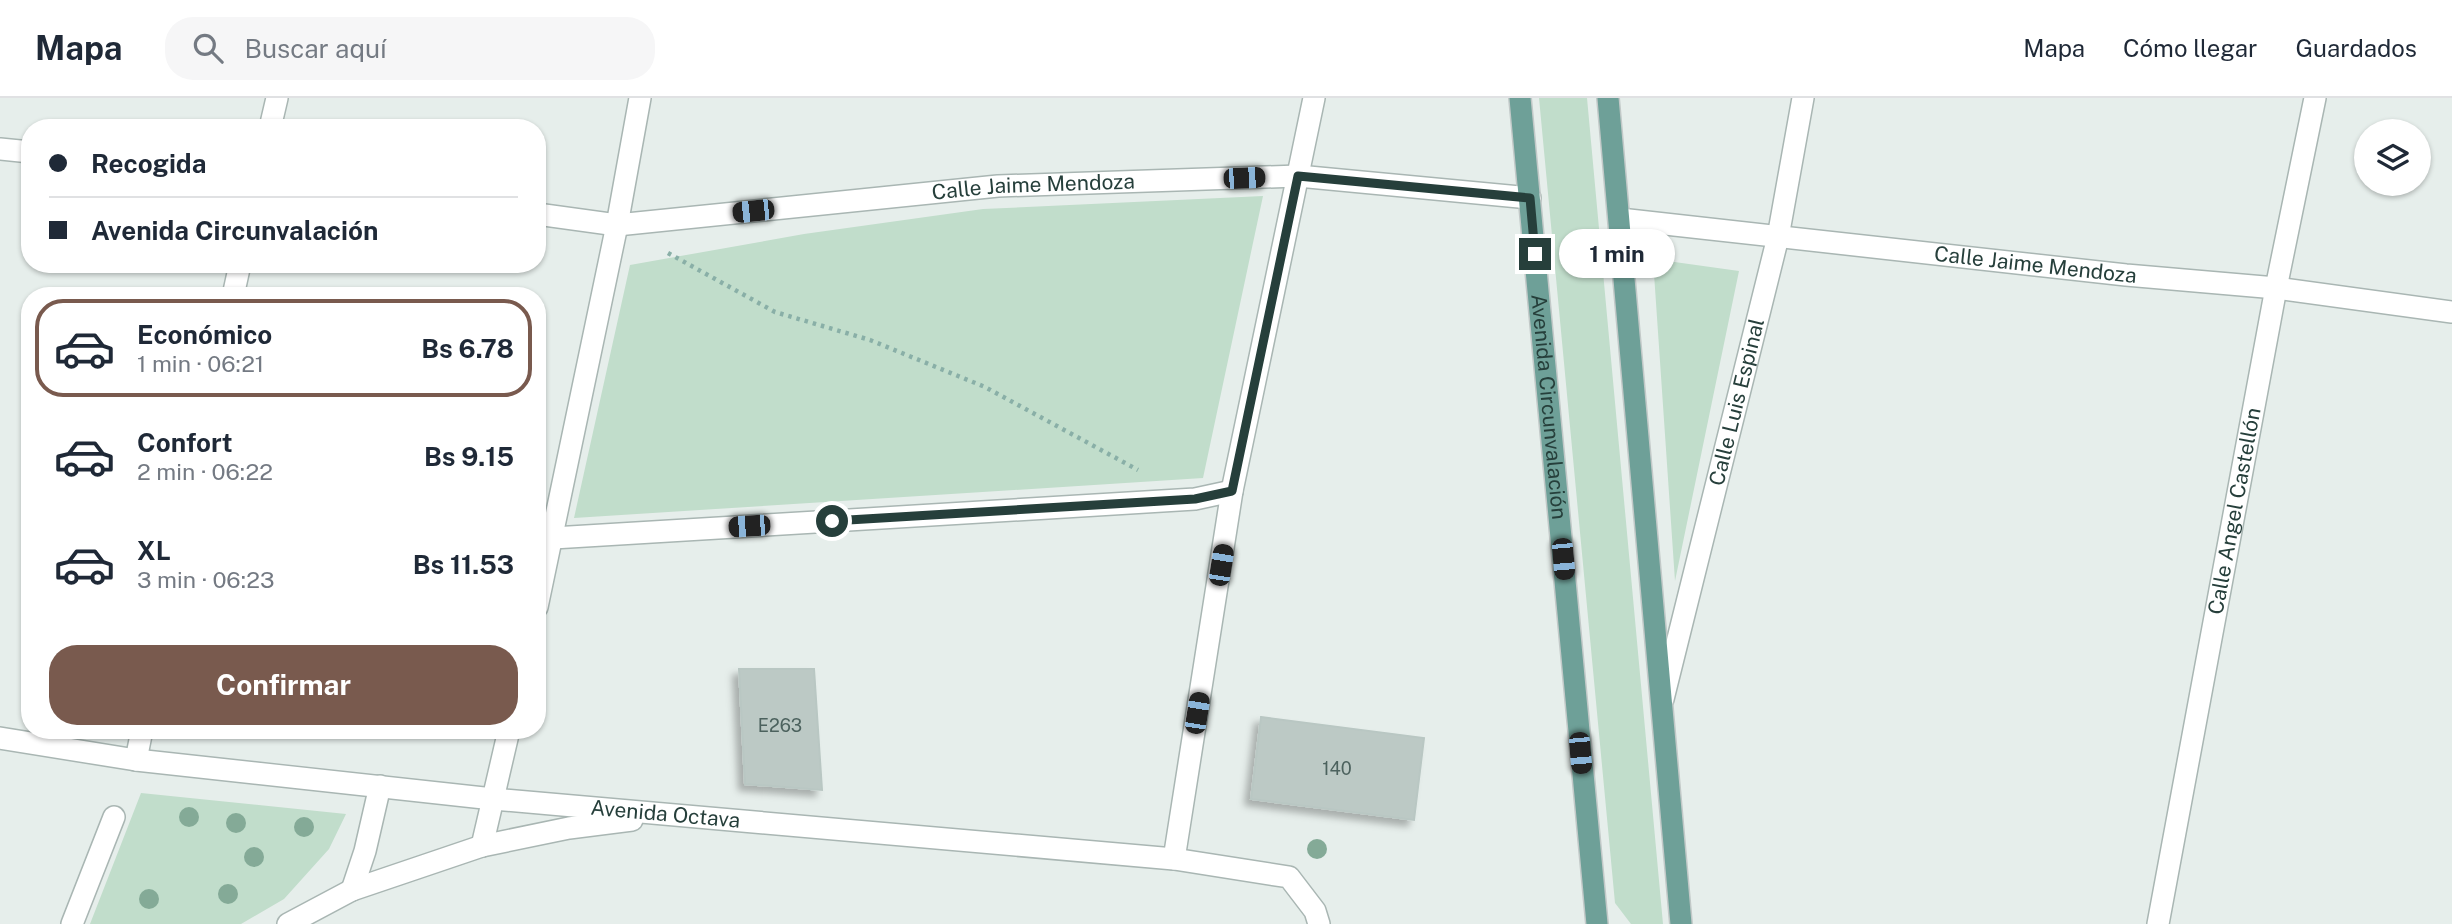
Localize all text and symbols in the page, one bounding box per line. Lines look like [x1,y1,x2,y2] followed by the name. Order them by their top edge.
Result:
[165,17,655,80] search box
[35,29,123,67] text: Mapa
[189,29,227,67] icon: search
[245,33,386,64] text: Buscar aquí
[2023,34,2085,62] text: Mapa
[2123,34,2257,62] text: Cómo llegar
[2295,34,2417,62] text: Guardados
[2354,119,2431,196] map controls
[2354,119,2431,196] button: layers
[91,148,206,179] text: Recogida
[1223,167,1266,189] car
[931,168,1135,205] street label: Calle Jaime Mendoza
[732,198,775,224] car
[91,215,378,246] text: Avenida Circunvalación
[1560,230,1675,278] callout: 1 min
[1519,238,1551,270] route end
[1589,240,1645,267] text: 1 min
[1933,241,2138,288] street label: Calle Jaime Mendoza
[1526,293,1572,520] street label: Avenida Circunvalación
[1704,316,1769,488] street label: Calle Luis Espinal
[53,317,116,380] icon: car
[137,319,272,350] text: Económico
[421,333,514,364] text: Bs 6.78
[137,350,264,377] text: 1 min · 06:21
[2203,406,2266,616] street label: Calle Angel Castellón
[53,425,116,488] icon: car
[137,427,233,458] text: Confort
[424,441,514,472] text: Bs 9.15
[137,458,273,485] text: 2 min · 06:22
[816,505,848,537] route start
[728,514,771,538] car
[53,533,116,596] icon: car
[137,535,171,566] text: XL
[1551,537,1576,581] car
[1208,543,1235,587] car
[413,549,514,580] text: Bs 11.53
[137,566,274,593] text: 3 min · 06:23
[49,645,518,725] button: Confirmar
[1184,691,1211,735] car
[758,715,802,736] house number: E263
[1568,731,1593,775] car
[1322,758,1352,779] house number: 140
[590,795,741,833] street label: Avenida Octava

